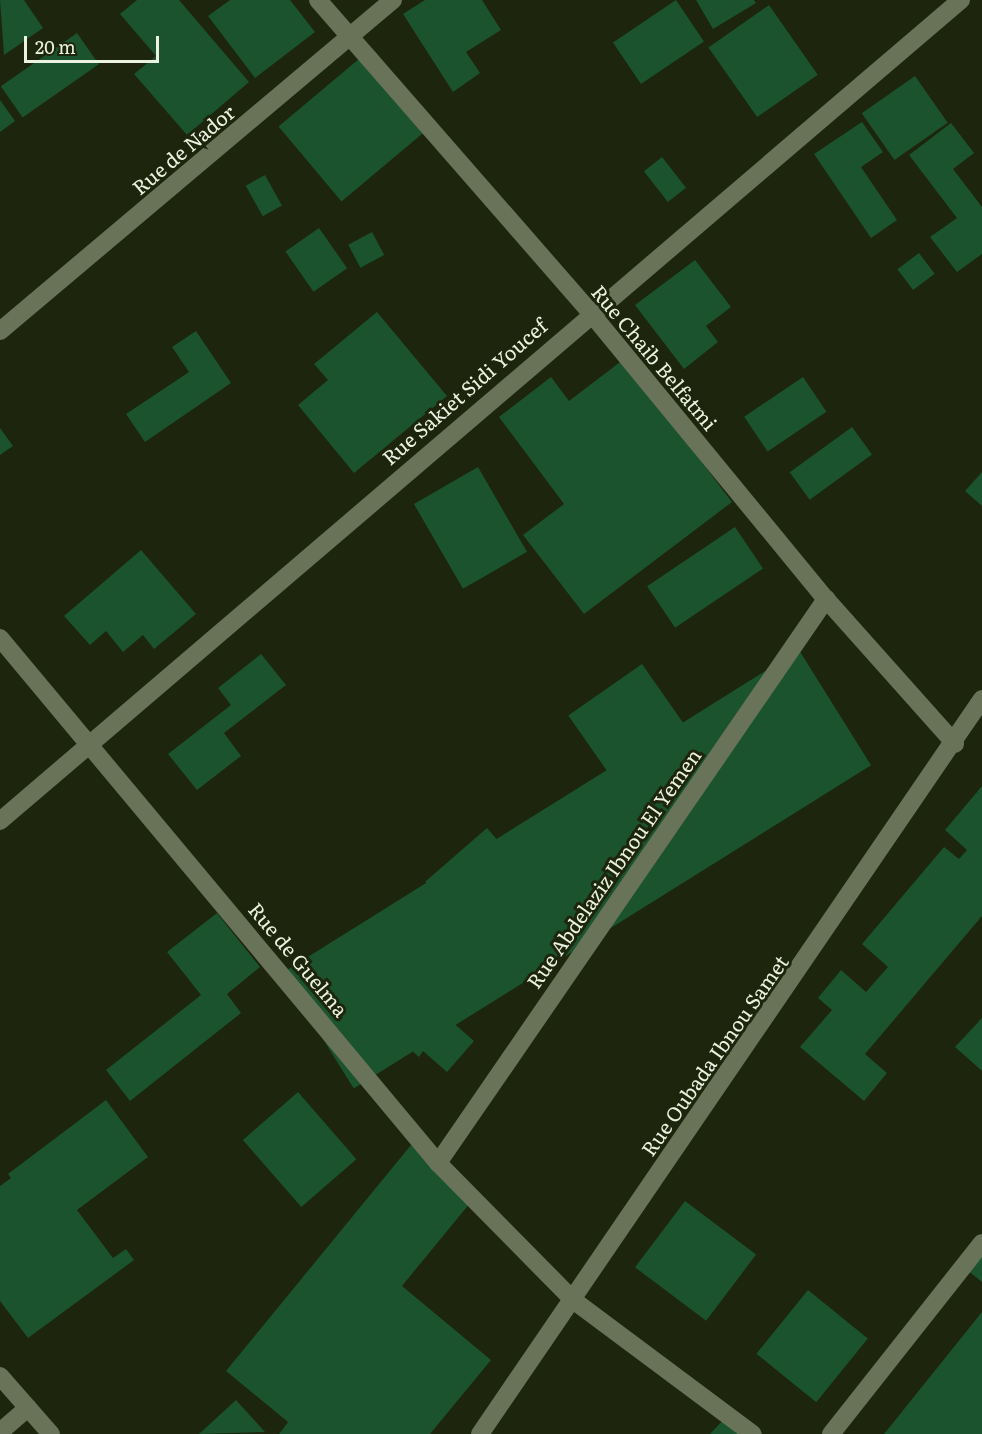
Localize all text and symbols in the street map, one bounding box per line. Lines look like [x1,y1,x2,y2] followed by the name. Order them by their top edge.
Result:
[27,24,162,62] scale bar
[35,33,76,60] text: 20 m
[127,99,239,199] street label: Rue de Nador
[587,279,723,435] street label: Rue Chaib Belfatmi
[377,313,551,469] street label: Rue Sakiet Sidi Youcef
[521,744,705,992] street label: Rue Abdelaziz Ibnou El Yemen
[244,897,354,1021] street label: Rue de Guelma
[636,950,792,1160] street label: Rue Oubada Ibnou Samet

